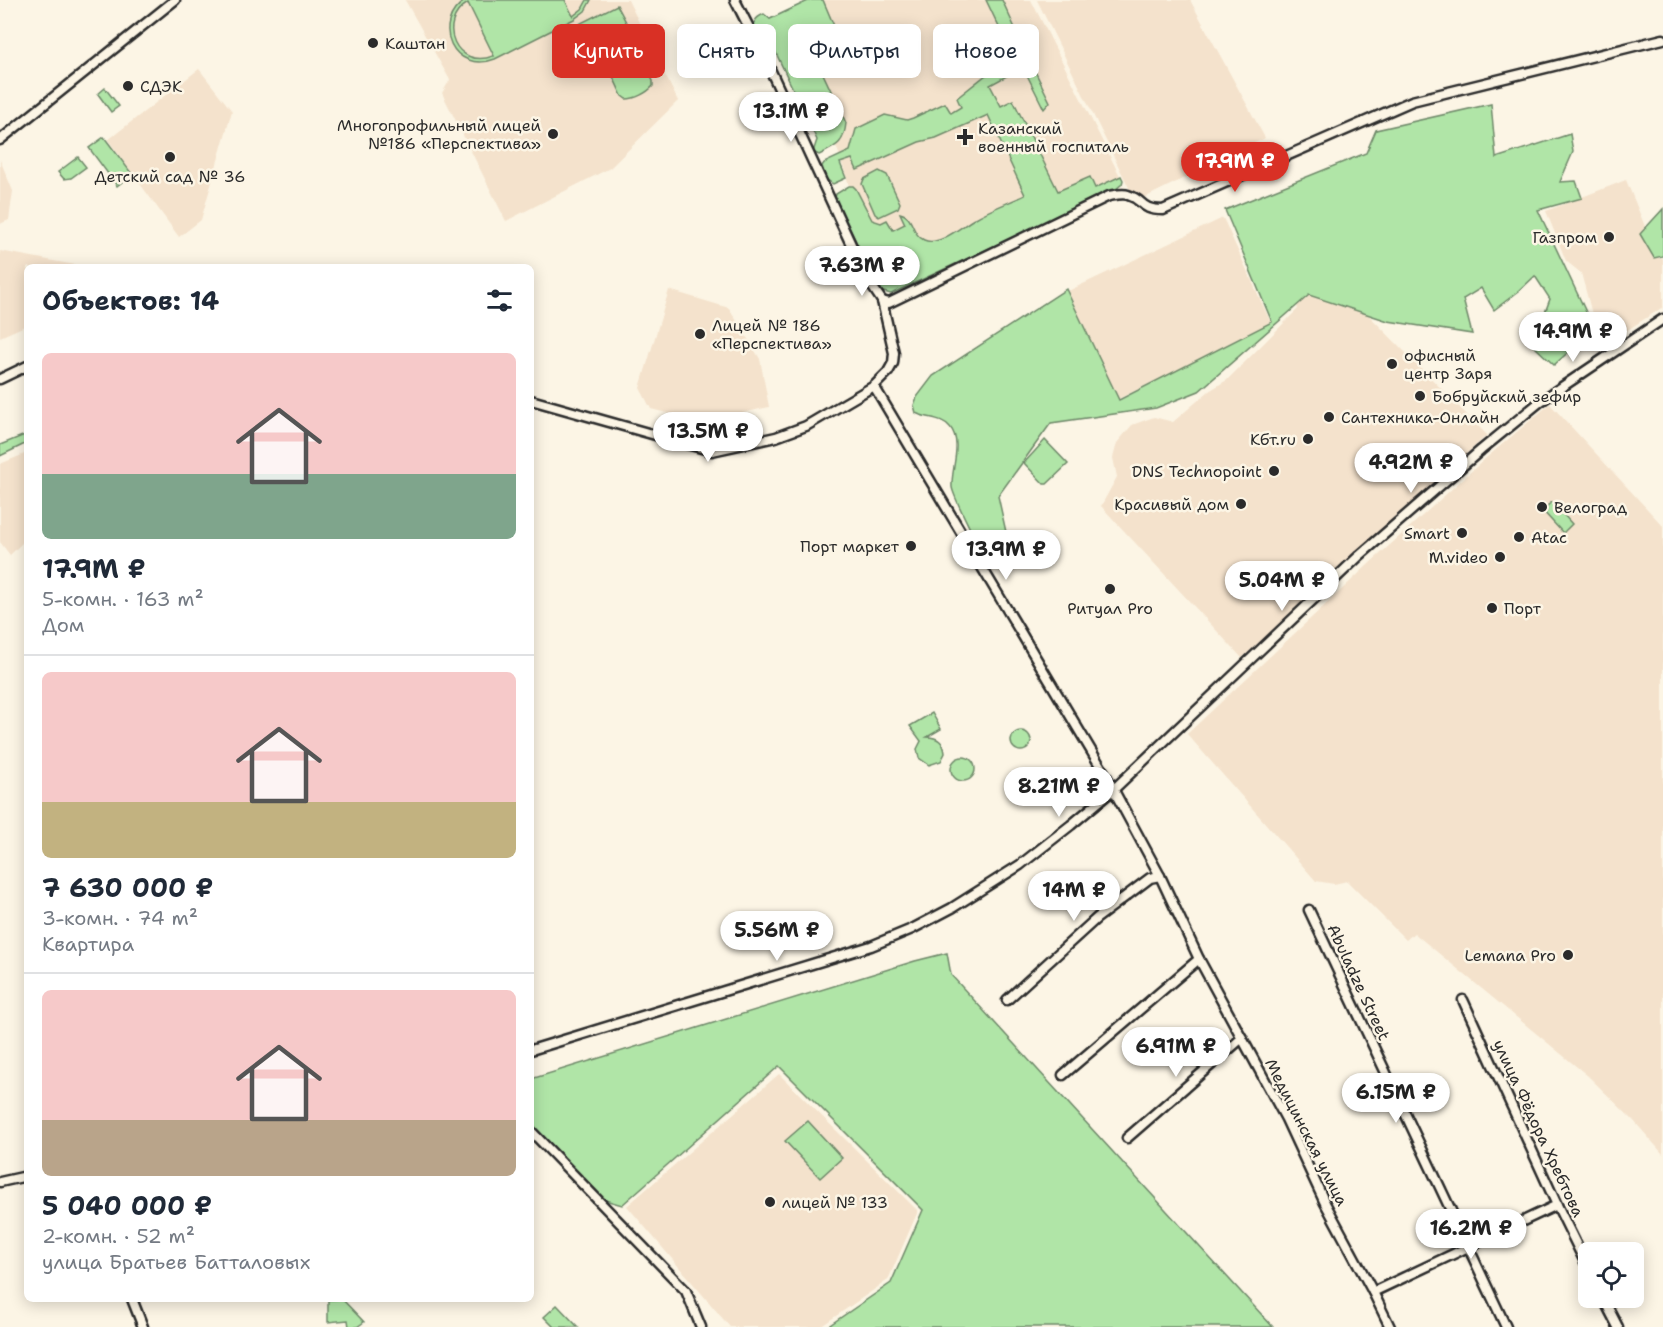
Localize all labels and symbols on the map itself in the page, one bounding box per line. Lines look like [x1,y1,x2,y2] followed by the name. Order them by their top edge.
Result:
[385,33,445,54] place label: Каштан
[366,36,380,50] marker: Каштан
[140,76,183,97] place label: СДЭК
[121,79,135,93] marker: СДЭК
[736,92,846,143] pin: 13.1M ₽
[337,115,541,154] place label: Многопрофильный лицей №186 «Перспектива»
[978,118,1129,157] place label: Казанский военный госпиталь
[546,127,560,141] marker: Многопрофильный лицей №186 «Перспектива»
[956,128,974,146] marker: Казанский военный госпиталь
[1180,142,1290,193] pin: 17.9M ₽
[163,150,177,164] marker: Детский сад № 36
[95,166,245,187] place label: Детский сад № 36
[1533,227,1597,248] place label: Газпром
[1602,230,1616,244] marker: Газпром
[807,246,917,297] pin: 7.63M ₽
[1518,312,1628,363] pin: 14.9M ₽
[712,315,832,354] place label: Лицей № 186 «Перспектива»
[693,327,707,341] marker: Лицей № 186 «Перспектива»
[1404,345,1492,384] place label: офисный центр Заря
[1385,357,1399,371] marker: офисный центр Заря
[1432,386,1581,407] place label: Бобруйский зефир
[1413,389,1427,403] marker: Бобруйский зефир
[1341,407,1499,428] place label: Сантехника-Онлайн
[1322,410,1336,424] marker: Сантехника-Онлайн
[653,412,763,463] pin: 13.5M ₽
[1250,429,1296,450] place label: Кбт.ru
[1301,432,1315,446] marker: Кбт.ru
[1356,443,1466,494] pin: 4.92M ₽
[1132,461,1262,482] place label: DNS Technopoint
[1267,464,1281,478] marker: DNS Technopoint
[1114,494,1229,515] place label: Красивый дом
[1234,497,1248,511] marker: Красивый дом
[1554,497,1627,518] place label: Велоград
[1535,500,1549,514] marker: Велоград
[1404,523,1450,544] place label: Smart
[1455,526,1469,540] marker: Smart
[1531,527,1567,548] place label: Atac
[951,530,1061,581] pin: 13.9M ₽
[1512,530,1526,544] marker: Atac
[800,536,900,557] place label: Порт маркет
[904,539,918,553] marker: Порт маркет
[1429,547,1488,568] place label: M.video
[1493,550,1507,564] marker: M.video
[1227,561,1337,612] pin: 5.04M ₽
[1103,582,1117,596] marker: Ритуал Pro
[1067,598,1153,619] place label: Ритуал Pro
[1504,598,1542,619] place label: Порт
[1485,601,1499,615] marker: Порт
[1004,767,1114,818] pin: 8.21M ₽
[1032,871,1116,922] pin: 14M ₽
[722,911,832,962] pin: 5.56M ₽
[1322,921,1395,1044] street label: Abuladze Street
[1464,945,1556,966] place label: Lemana Pro
[1561,948,1575,962] marker: Lemana Pro
[1121,1027,1231,1078] pin: 6.91M ₽
[1488,1036,1589,1220] street label: улица Фёдора Хребтова
[1260,1055,1353,1210] street label: Медицинская улица
[1341,1073,1451,1124] pin: 6.15M ₽
[782,1192,888,1213] place label: лицей № 133
[763,1195,777,1209] marker: лицей № 133
[1416,1209,1526,1260] pin: 16.2M ₽

